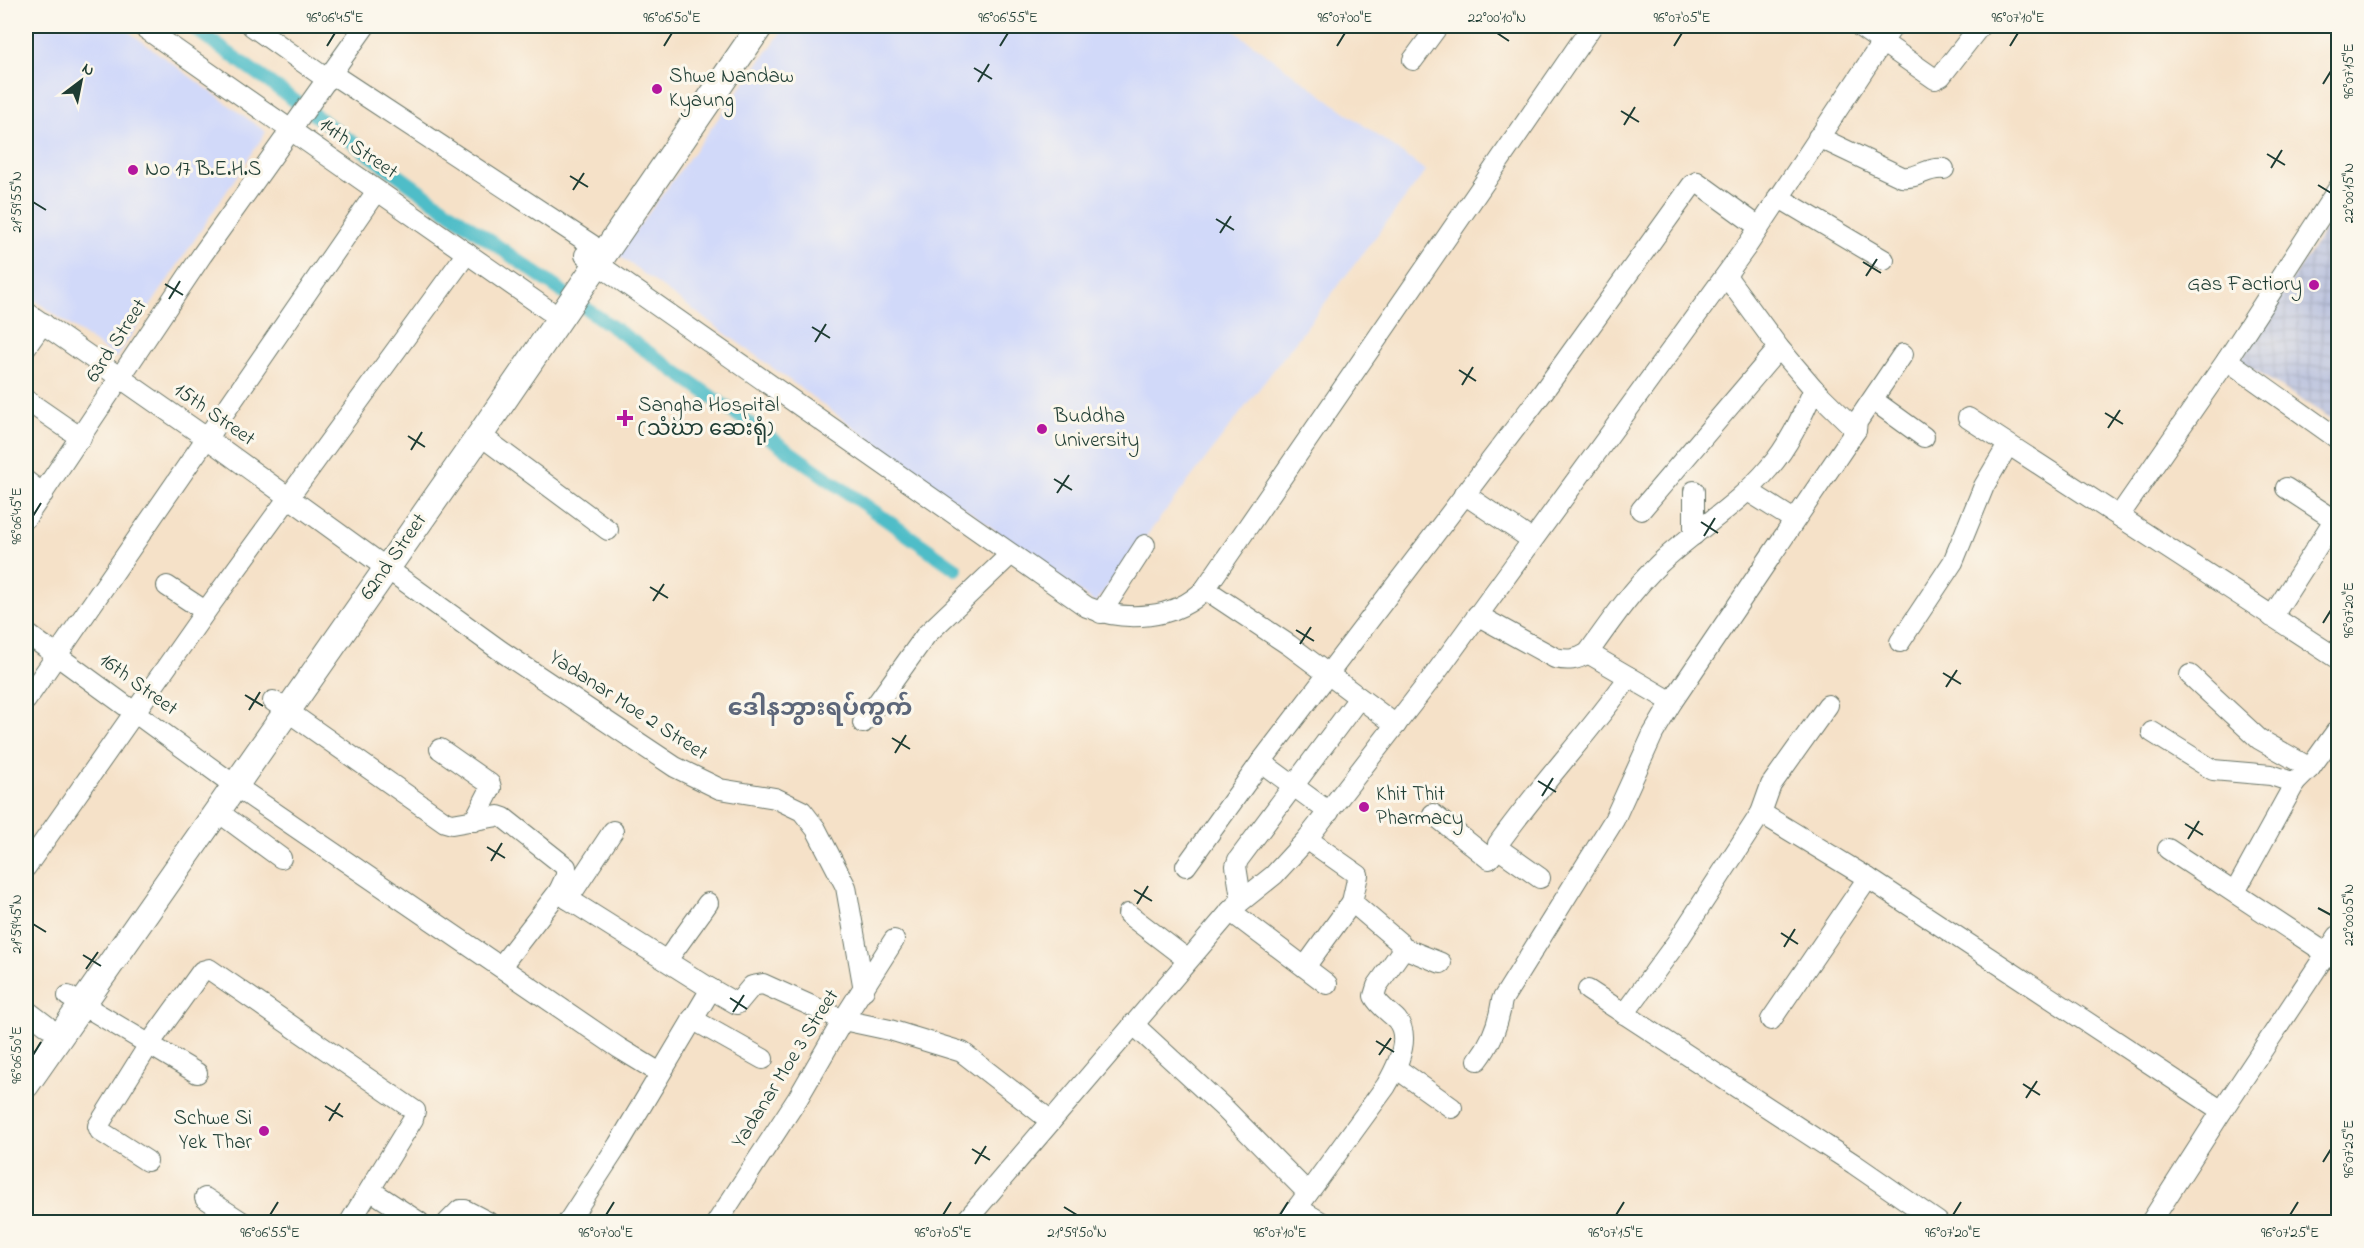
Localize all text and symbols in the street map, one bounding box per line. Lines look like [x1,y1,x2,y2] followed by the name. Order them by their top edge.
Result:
[306,7,364,29] text: 96°06'45"E
[643,7,701,29] text: 96°06'50"E
[978,7,1038,29] text: 96°06'55"E
[1318,7,1372,29] text: 96°07'00"E
[1468,7,1526,29] text: 22°00'10"N
[1653,7,1711,29] text: 96°07'05"E
[1991,7,2045,29] text: 96°07'10"E
[2338,43,2360,99] text: 96°07'15"E
[51,51,111,111] north arrow
[77,57,99,83] text: N
[669,62,794,118] place label: Shwe Nandaw Kyaung
[650,82,664,96] marker: Shwe Nandaw Kyaung
[312,111,404,187] street label: 14th Street
[145,155,261,185] place label: No 17 B.E.H.S
[126,163,140,177] marker: No 17 B.E.H.S
[2338,163,2360,223] text: 22°00'15"N
[6,171,28,233] text: 21°59'55"N
[2187,270,2302,302] place label: Gas Factiory
[2307,278,2321,292] marker: Gas Factiory
[79,293,155,389] street label: 63rd Street
[167,376,261,454] street label: 15th Street
[638,391,779,445] place label: Sangha Hospital (သံဃာ ဆေးရုံ)
[1053,402,1139,458] place label: Buddha University
[616,409,634,427] marker: Sangha Hospital (သံဃာ ဆေးရုံ)
[1035,422,1049,436] marker: Buddha University
[6,487,28,545] text: 96°06'45"E
[353,507,435,607] street label: 62nd Street
[2338,582,2360,638] text: 96°07'20"E
[542,643,714,769] street label: Yadanar Moe 2 Street
[92,646,184,724] street label: 16th Street
[728,691,912,727] district label: ဒေါနဘွားရပ်ကွက်
[1376,780,1463,836] place label: Khit Thit Pharmacy
[1357,800,1371,814] marker: Khit Thit Pharmacy
[2338,884,2360,946] text: 22°00'05"N
[6,894,28,954] text: 21°59'45"N
[725,984,847,1154] street label: Yadanar Moe 3 Street
[6,1026,28,1084] text: 96°06'50"E
[174,1104,252,1158] place label: Schwe Si Yek Thar
[2338,1120,2360,1178] text: 96°07'25"E
[257,1124,271,1138] marker: Schwe Si Yek Thar
[240,1222,300,1244] text: 96°06'55"E
[579,1222,633,1244] text: 96°07'00"E
[914,1222,972,1244] text: 96°07'05"E
[1047,1222,1107,1244] text: 21°59'50"N
[1253,1222,1307,1244] text: 96°07'10"E
[1588,1222,1644,1244] text: 96°07'15"E
[1925,1222,1981,1244] text: 96°07'20"E
[2261,1222,2319,1244] text: 96°07'25"E

